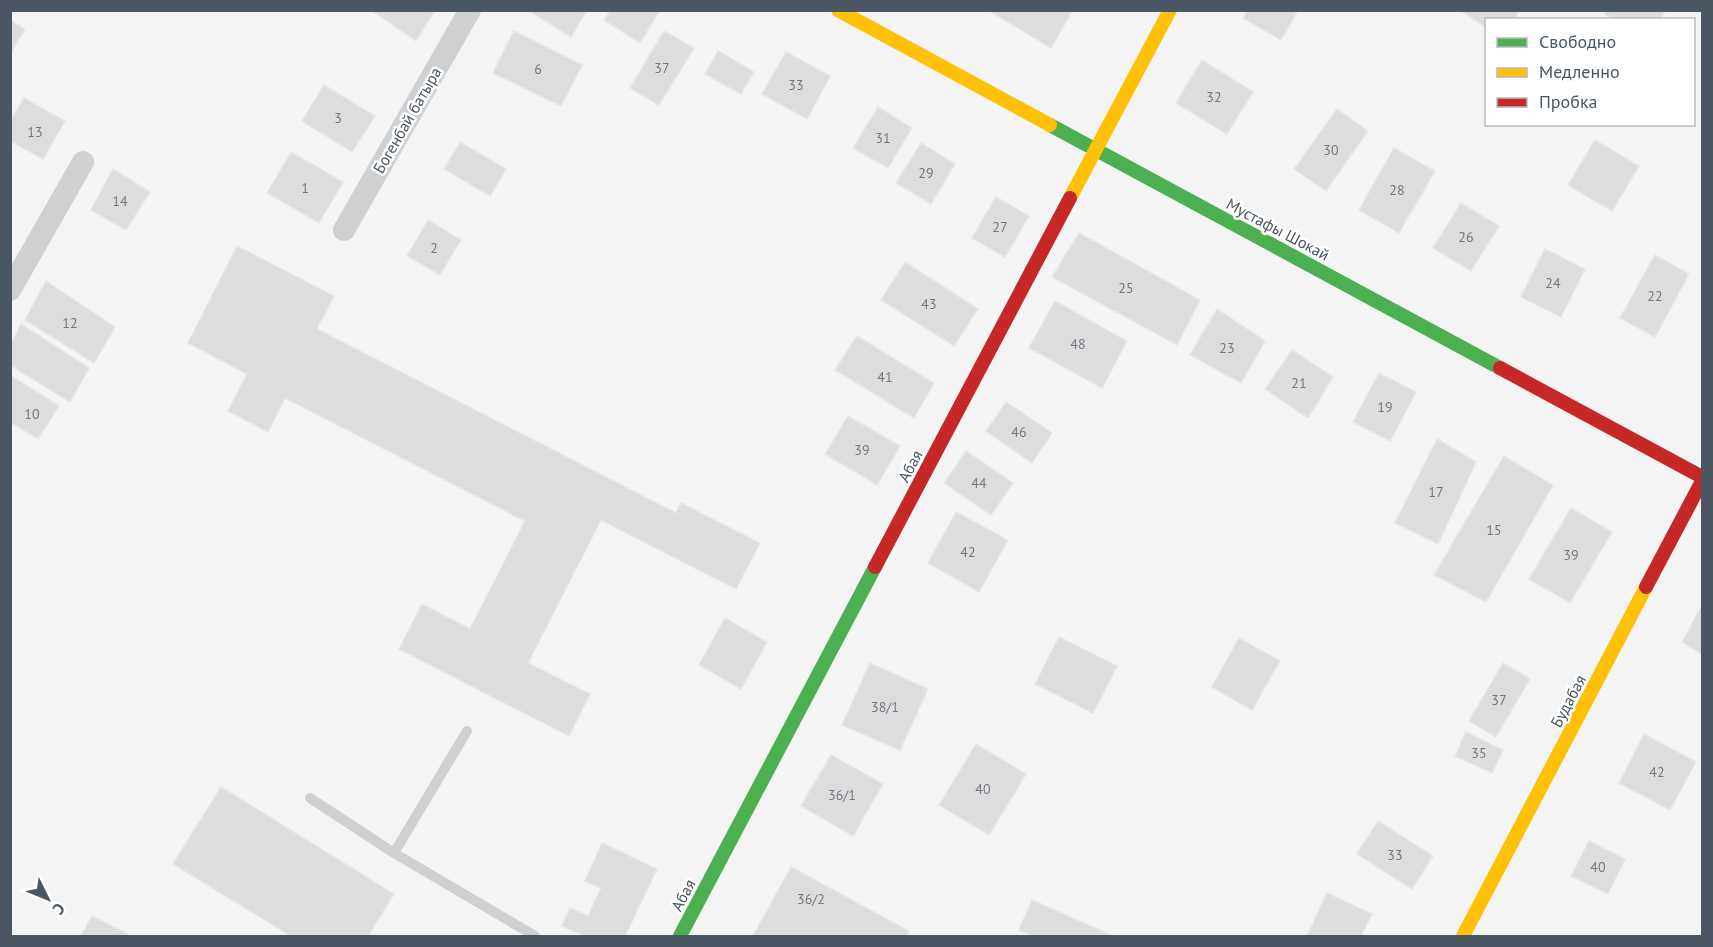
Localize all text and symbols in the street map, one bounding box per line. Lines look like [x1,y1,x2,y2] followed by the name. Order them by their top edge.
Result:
[1485,18,1695,126] legend
[1539,30,1616,53] text: Свободно
[654,59,670,77] house number: 37
[534,60,542,78] house number: 6
[1539,60,1620,83] text: Медленно
[368,63,446,177] street label: Богенбай батыра
[788,76,804,94] house number: 33
[1206,88,1222,106] house number: 32
[1539,90,1597,113] text: Пробка
[334,109,342,127] house number: 3
[27,123,43,141] house number: 13
[875,129,891,147] house number: 31
[1323,141,1339,159] house number: 30
[918,164,934,182] house number: 29
[301,179,309,197] house number: 1
[1389,181,1405,199] house number: 28
[112,192,128,210] house number: 14
[1223,193,1333,265] street label: Мустафы Шокай
[992,218,1008,236] house number: 27
[1458,228,1474,246] house number: 26
[430,239,438,257] house number: 2
[1545,274,1561,292] house number: 24
[1118,279,1134,297] house number: 25
[1647,287,1663,305] house number: 22
[921,295,937,313] house number: 43
[62,314,78,332] house number: 12
[1070,335,1086,353] house number: 48
[1219,339,1235,357] house number: 23
[877,368,893,386] house number: 41
[1291,374,1307,392] house number: 21
[1377,398,1393,416] house number: 19
[24,405,40,423] house number: 10
[1011,423,1027,441] house number: 46
[854,441,870,459] house number: 39
[893,447,927,485] street label: Абая
[971,474,987,492] house number: 44
[1428,483,1444,501] house number: 17
[1486,521,1502,539] house number: 15
[960,543,976,561] house number: 42
[1563,546,1579,564] house number: 39
[1546,671,1590,731] street label: Будабая
[1491,691,1507,709] house number: 37
[871,698,899,716] house number: 38/1
[1471,744,1487,762] house number: 35
[1649,763,1665,781] house number: 42
[975,780,991,798] house number: 40
[828,786,856,804] house number: 36/1
[1387,846,1403,864] house number: 33
[1590,858,1606,876] house number: 40
[18,869,78,929] north arrow
[666,876,700,914] street label: Абая
[797,890,825,908] house number: 36/2
[49,899,69,919] text: С

